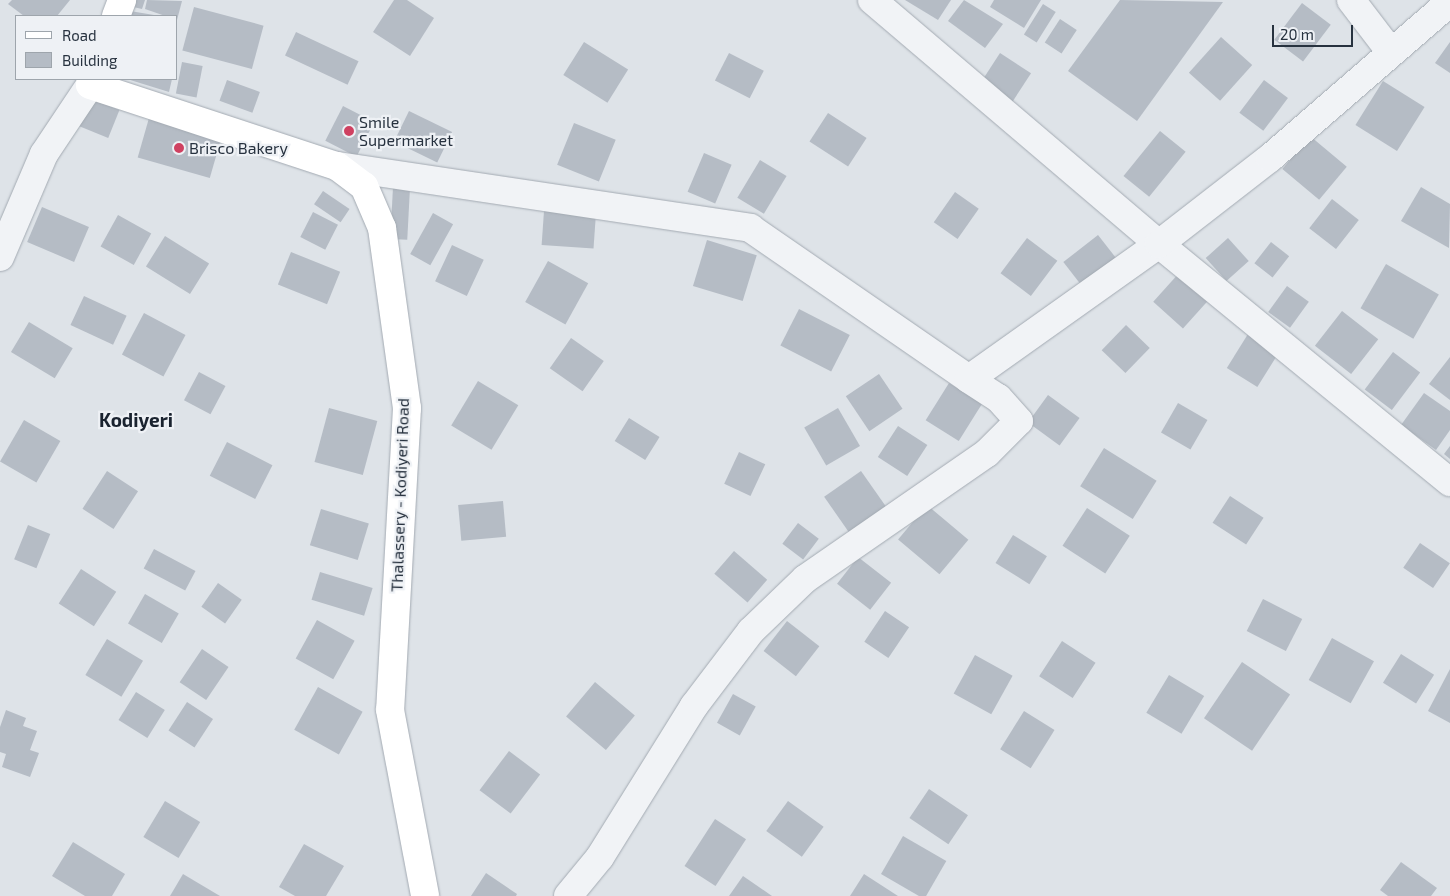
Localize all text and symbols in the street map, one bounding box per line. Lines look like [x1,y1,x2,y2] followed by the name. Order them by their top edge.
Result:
[15,15,178,80] legend
[1275,15,1356,47] scale bar
[1280,25,1314,43] text: 20 m
[62,26,97,44] text: Road
[62,51,117,69] text: Building
[359,112,453,150] place label: Smile Supermarket
[343,125,355,137] marker: Smile Supermarket
[189,138,288,158] place label: Brisco Bakery
[173,142,185,154] marker: Brisco Bakery
[387,398,413,592] street label: Thalassery - Kodiyeri Road
[99,409,173,431] district label: Kodiyeri

